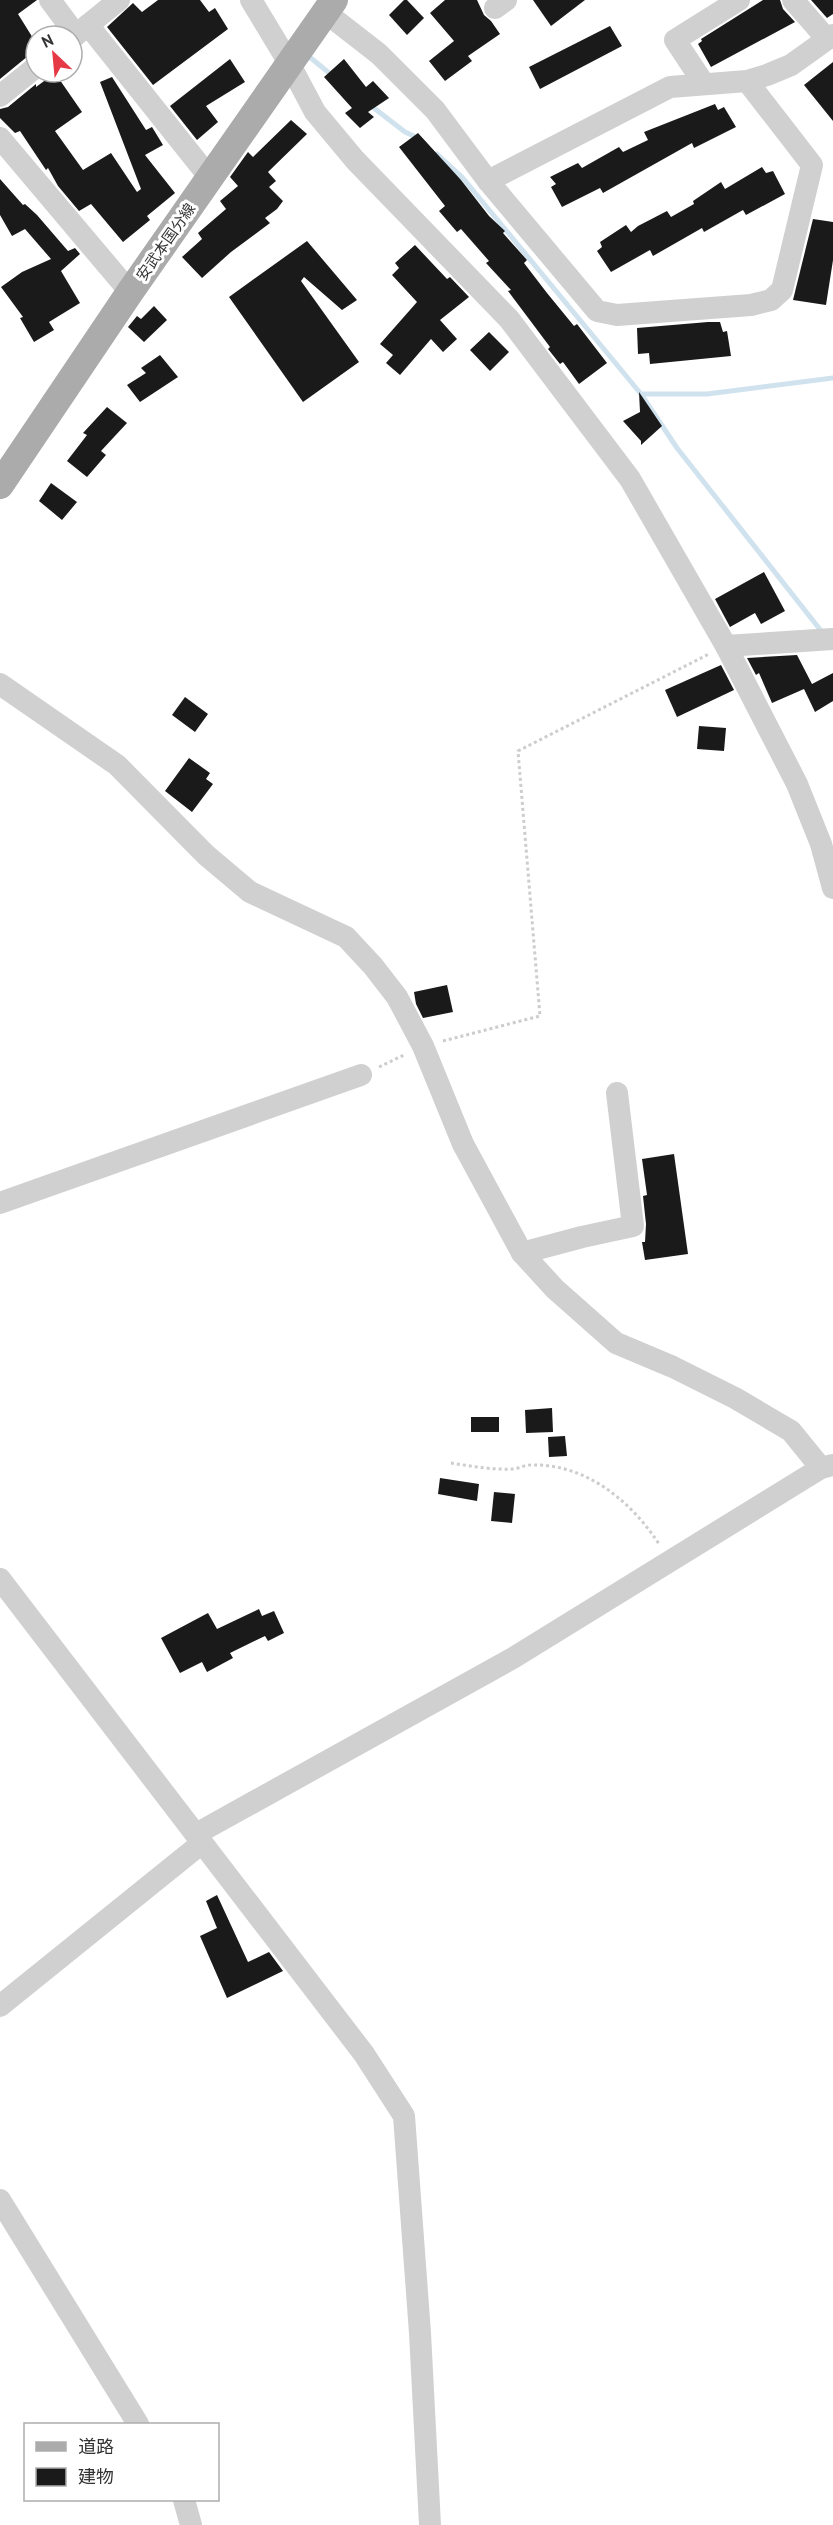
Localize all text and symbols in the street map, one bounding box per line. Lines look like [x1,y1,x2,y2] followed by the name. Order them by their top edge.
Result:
[24,24,84,84] north arrow
[38,29,57,52] text: N
[132,199,199,284] street label: 安武本国分線
[24,2423,219,2501] legend
[78,2435,114,2458] text: 道路
[78,2465,114,2488] text: 建物

